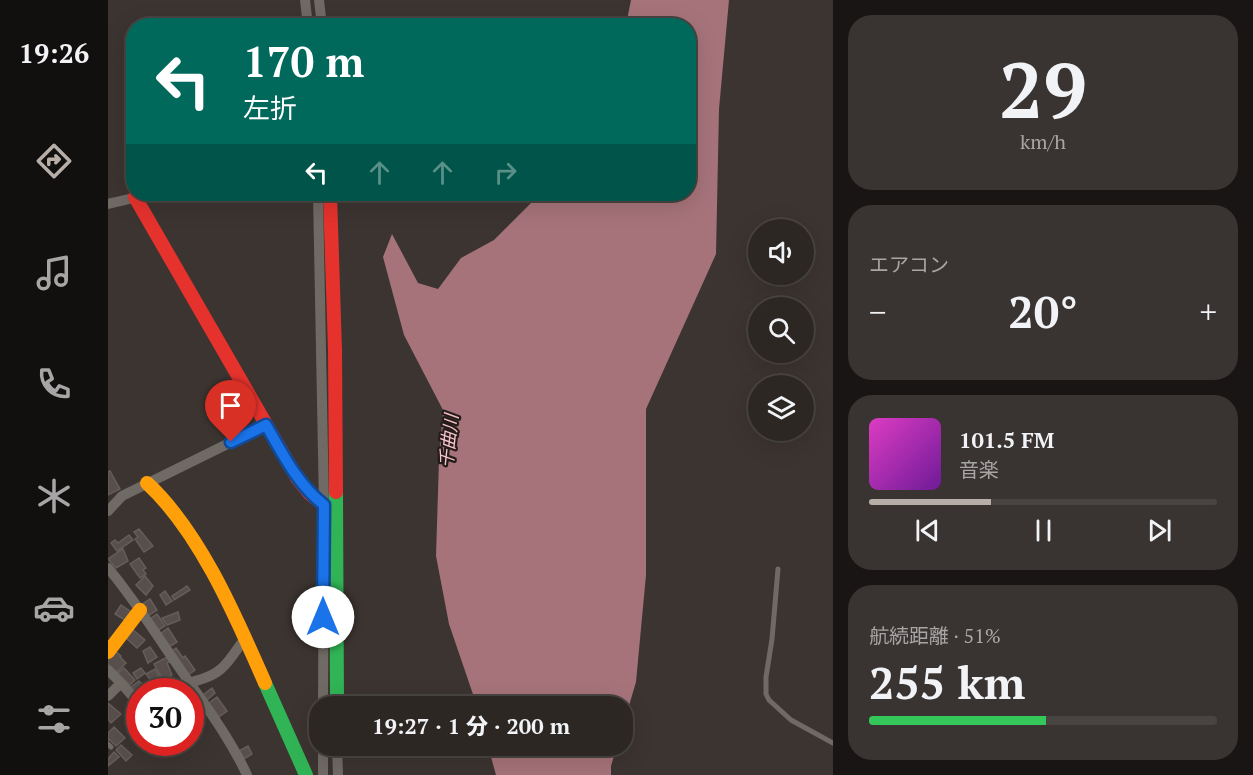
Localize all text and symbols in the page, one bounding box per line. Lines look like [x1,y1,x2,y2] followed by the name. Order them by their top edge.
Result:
[243,33,364,89] text: 170 m
[19,35,89,71] text: 19:26
[999,37,1087,140] text: 29
[144,42,222,120] icon: left
[243,90,297,126] text: 左折
[1020,128,1066,155] text: km/h
[33,140,75,182] icon: directions
[300,156,333,189] icon: left
[363,156,396,189] icon: ahead
[426,156,459,189] icon: ahead
[489,156,522,189] icon: right
[748,219,814,441] map controls
[748,219,814,285] button: sound
[869,251,949,278] text: エアコン
[33,252,75,294] icon: music
[1008,281,1078,341] text: 20°
[869,290,887,333] text: −
[1199,290,1217,333] text: +
[748,297,814,363] button: search
[33,363,75,405] icon: phone
[748,375,814,441] button: layers
[205,380,256,442] pin
[214,389,247,422] icon: arrive
[433,411,463,469] water label: 千曲川
[959,425,1054,454] text: 101.5 FM
[959,456,999,483] text: 音楽
[33,475,75,517] icon: climate
[911,514,944,547] icon: previous
[1027,514,1060,547] icon: pause
[1143,514,1176,547] icon: next
[291,585,355,649] position arrow
[33,587,75,629] icon: car
[869,622,1001,649] text: 航続距離 · 51%
[869,652,1025,712] text: 255 km
[126,678,204,756] speed limit sign: 30
[33,698,75,740] icon: filters
[372,711,570,740] text: 19:27 · 1 分 · 200 m

